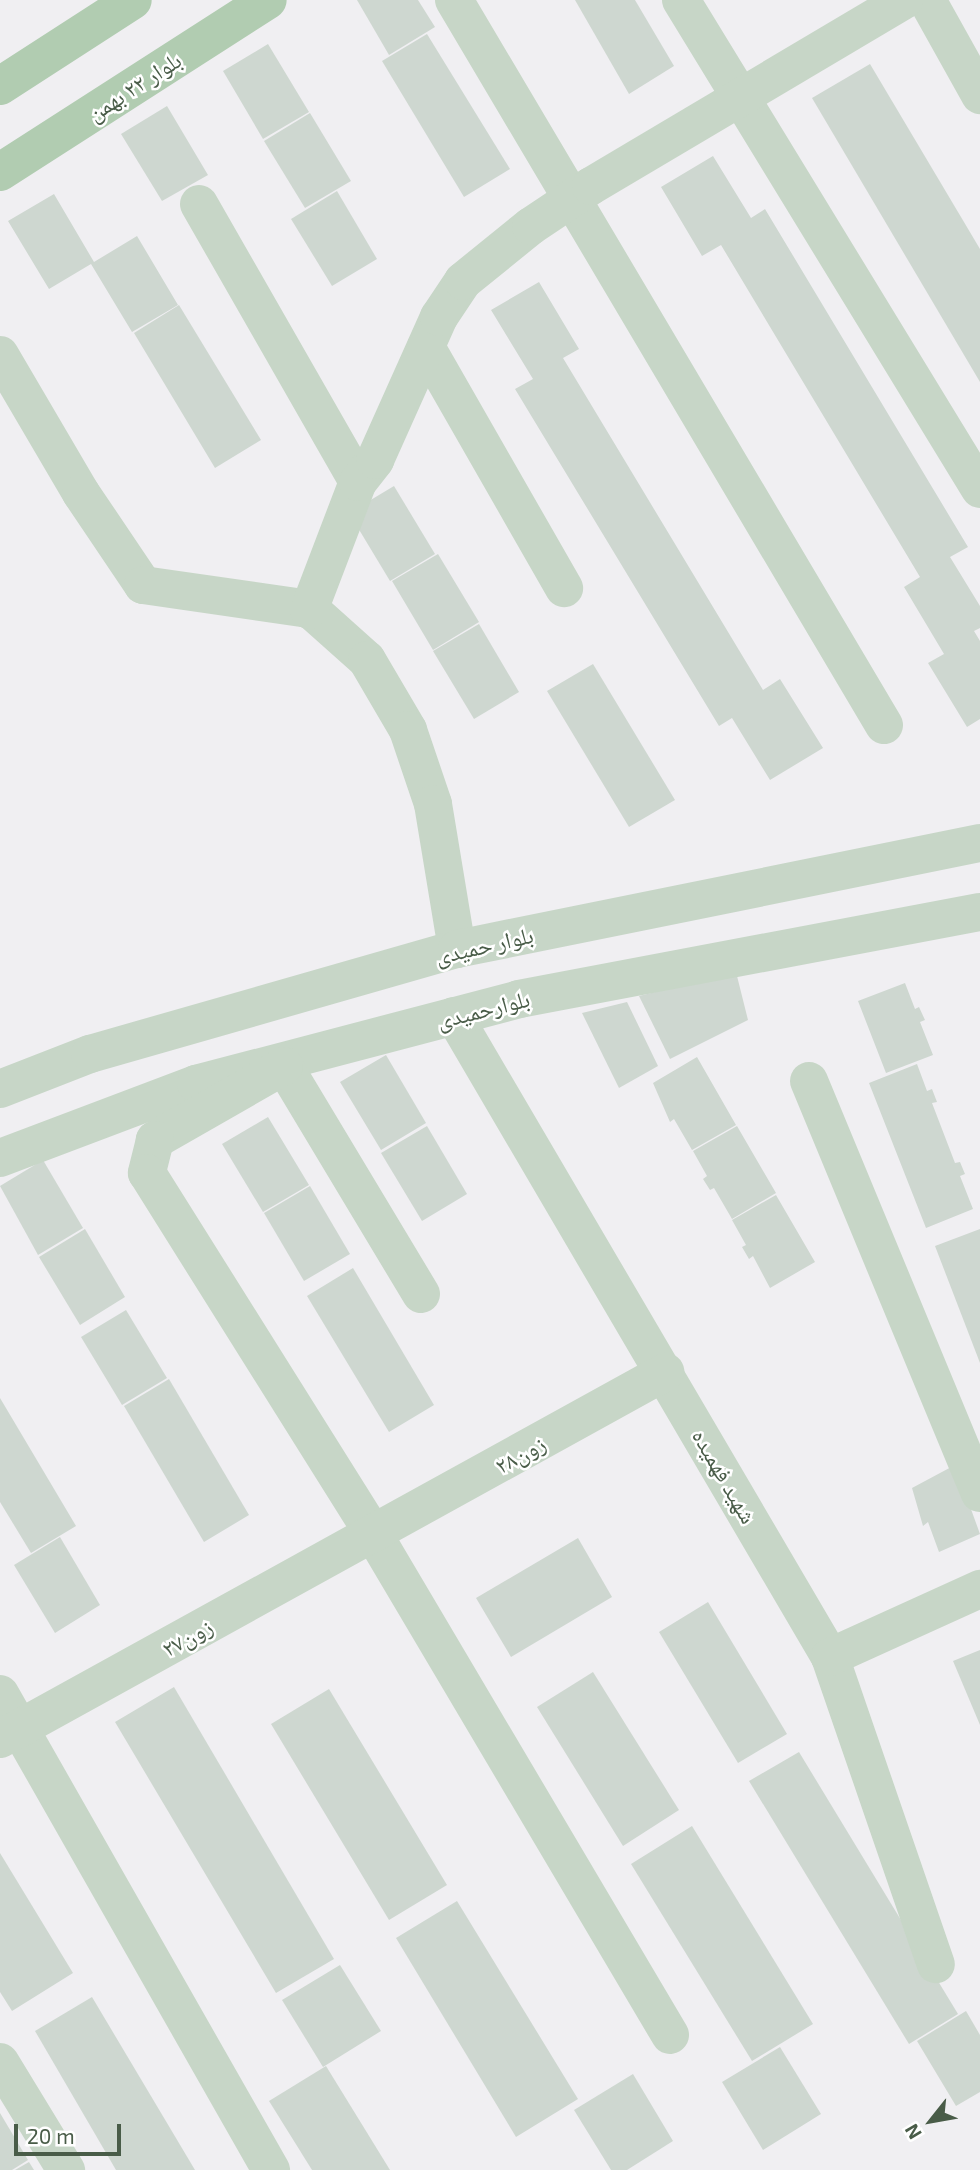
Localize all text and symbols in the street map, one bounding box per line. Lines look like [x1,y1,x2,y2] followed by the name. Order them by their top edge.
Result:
[82,46,186,126] street label: بلوار ۲۲ بهمن
[432,920,536,970] street label: بلوار حمیدی
[434,984,532,1034] street label: بلوارحمیدی
[687,1424,763,1528] street label: شهید فهمیده
[490,1429,550,1479] street label: زون۲۸
[157,1612,217,1662] street label: زون۲۷
[896,2086,966,2156] north arrow
[18,2110,124,2154] scale bar
[899,2120,926,2144] text: N
[27,2123,75,2148] text: 20 m

